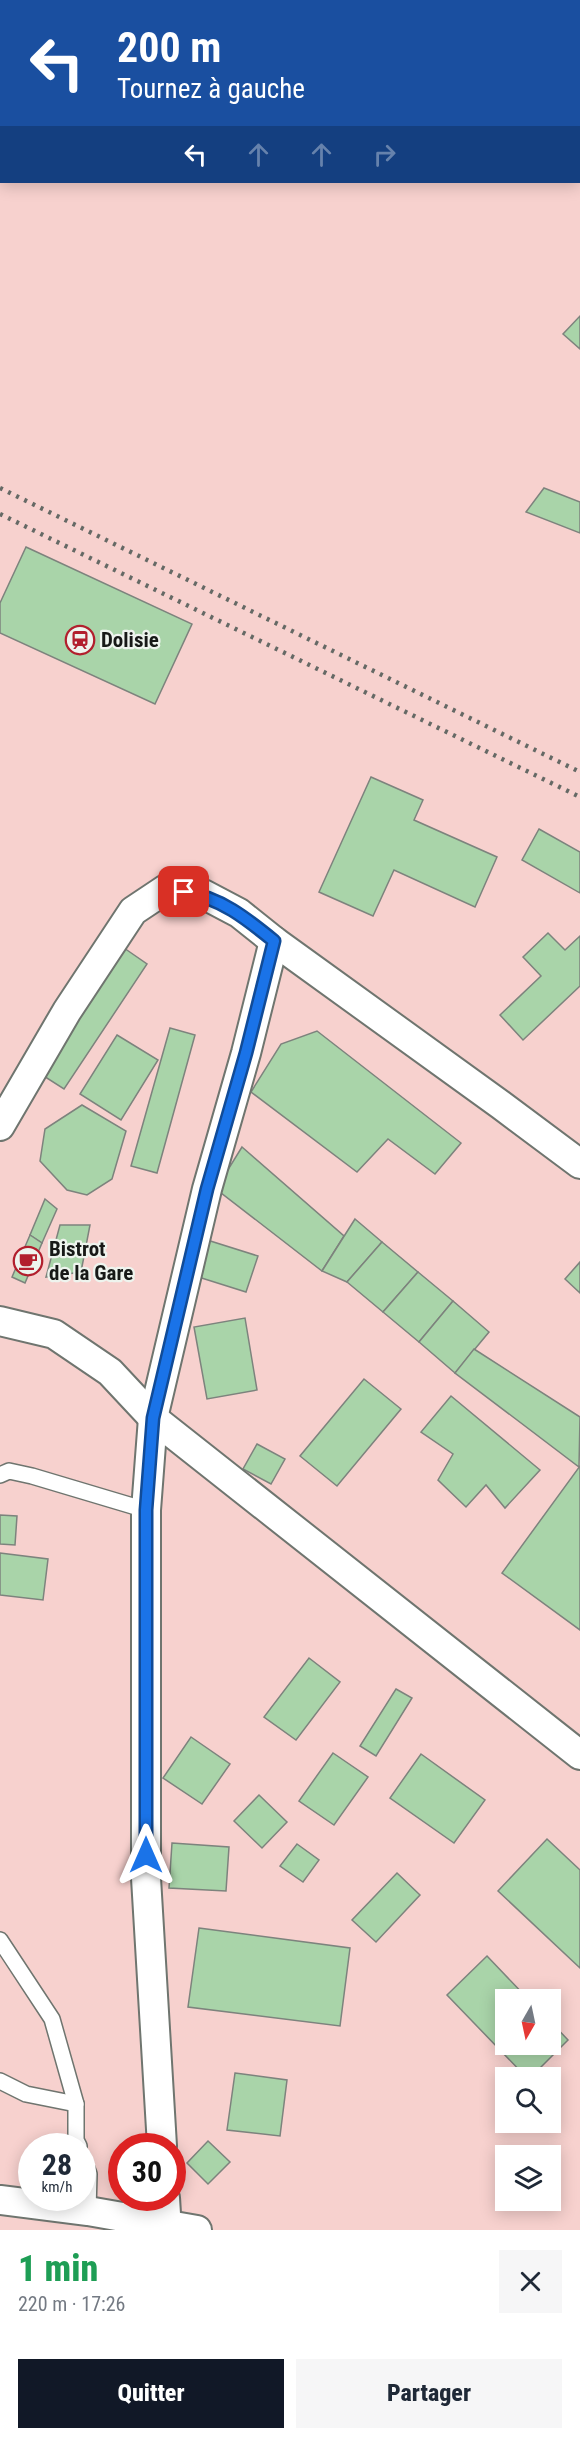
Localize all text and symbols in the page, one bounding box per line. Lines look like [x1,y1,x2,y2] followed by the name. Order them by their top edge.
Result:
[117,23,222,72] text: 200 m
[18,24,96,102] icon: left
[117,73,305,105] text: Tournez à gauche
[179,138,212,171] icon: left
[242,138,275,171] icon: ahead
[305,138,338,171] icon: ahead
[368,138,401,171] icon: right
[64,624,96,656] station icon: Dolisie
[101,628,159,652] place label: Dolisie
[158,866,209,917] pin
[167,875,200,908] icon: arrive
[49,1237,133,1285] place label: Bistrot de la Gare
[12,1245,44,1277] cafe icon: Bistrot de la Gare
[114,1823,178,1887] position arrow
[495,1989,561,2055] north arrow
[495,1989,561,2211] map controls
[495,2067,561,2133] button: search
[108,2133,186,2211] speed limit sign: 30
[495,2145,561,2211] button: layers
[42,2147,72,2182] text: 28
[42,2178,72,2196] text: km/h
[18,2248,98,2290] text: 1 min
[499,2250,562,2313] button: close
[18,2292,125,2316] text: 220 m · 17:26
[18,2359,284,2428] button: Quitter
[296,2359,562,2428] button: Partager

